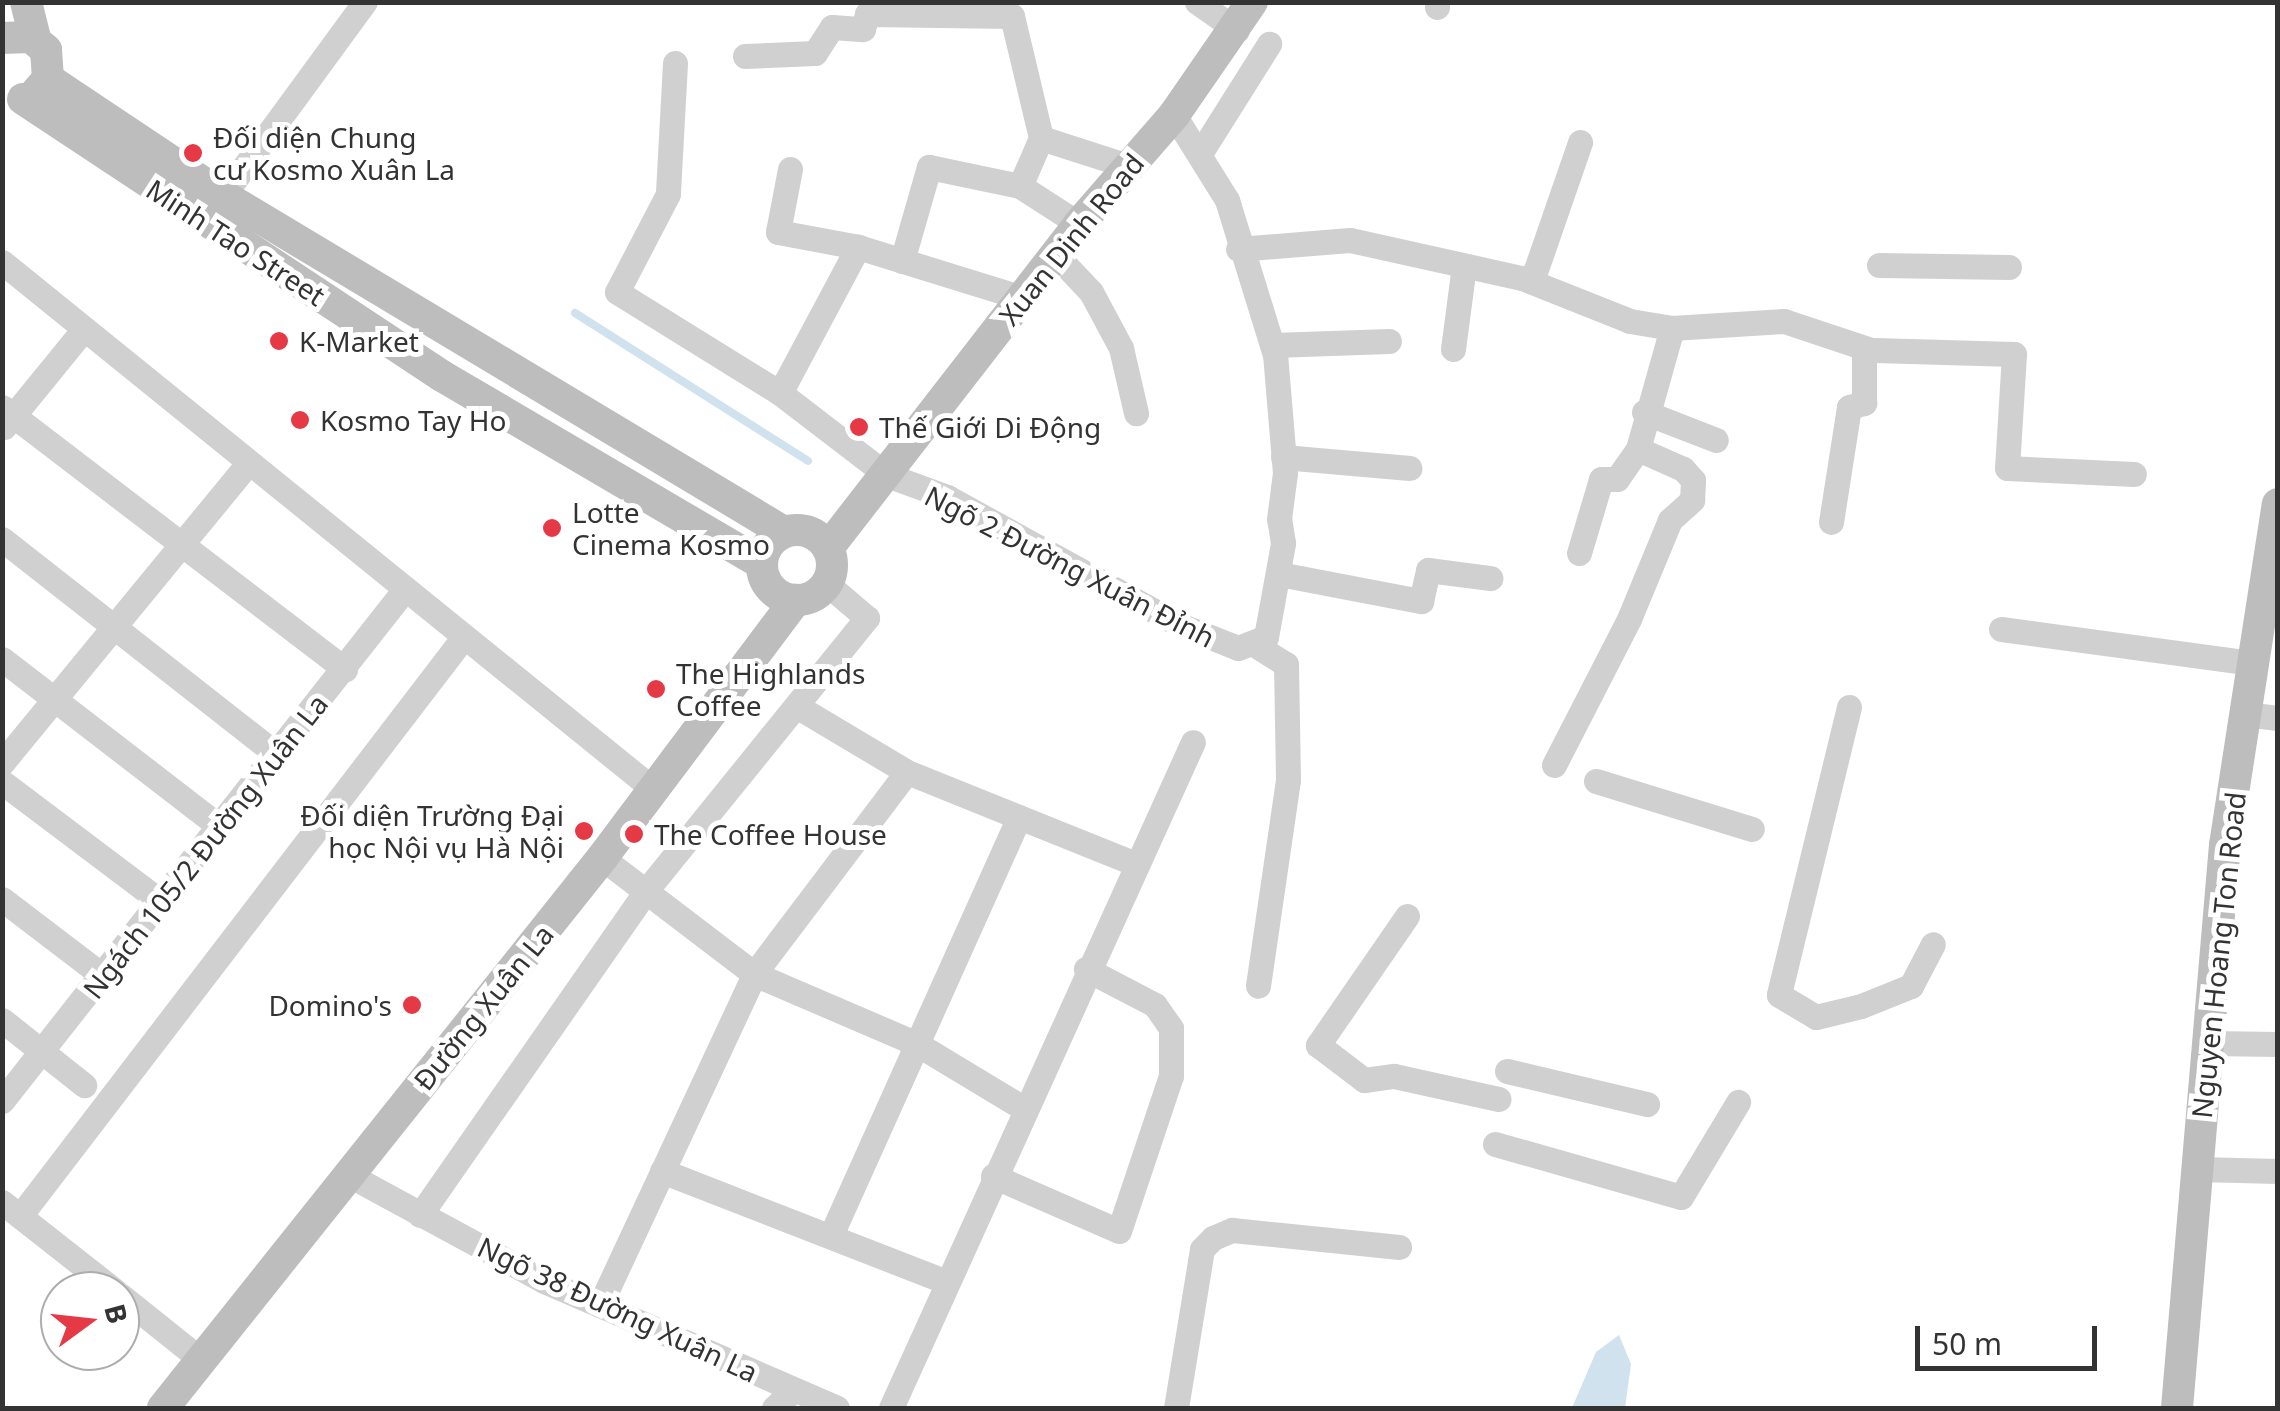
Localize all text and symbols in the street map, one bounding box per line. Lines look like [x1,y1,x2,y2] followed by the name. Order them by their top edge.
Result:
[213,120,455,186] place label: Đối diện Chung cư Kosmo Xuân La
[182,142,204,164] marker: Đối diện Chung cư Kosmo Xuân La
[992,147,1150,331] street label: Xuan Dinh Road
[140,172,332,312] street label: Minh Tao Street
[299,324,419,358] place label: K-Market
[268,330,290,352] marker: K-Market
[320,403,506,437] place label: Kosmo Tay Ho
[289,409,311,431] marker: Kosmo Tay Ho
[879,410,1101,444] place label: Thế Giới Di Động
[848,416,870,438] marker: Thế Giới Di Động
[920,478,1220,654] street label: Ngõ 2 Đường Xuân Đỉnh
[572,495,770,561] place label: Lotte Cinema Kosmo
[541,517,563,539] marker: Lotte Cinema Kosmo
[676,656,865,722] place label: The Highlands Coffee
[645,678,667,700] marker: The Highlands Coffee
[76,687,334,1005] street label: Ngách 105/2 Đường Xuân La
[2184,790,2252,1120] street label: Nguyen Hoang Ton Road
[300,798,564,864] place label: Đối diện Trường Đại học Nội vụ Hà Nội
[654,817,887,851] place label: The Coffee House
[573,820,595,842] marker: Đối diện Trường Đại học Nội vụ Hà Nội
[623,823,645,845] marker: The Coffee House
[406,918,560,1096] street label: Đường Xuân La
[268,988,392,1022] place label: Domino's
[401,994,423,1016] marker: Domino's
[473,1229,763,1389] street label: Ngõ 38 Đường Xuân La
[40,1271,140,1371] north arrow
[96,1300,138,1328] text: B
[1920,1306,2102,1368] scale bar
[1932,1323,2002,1364] text: 50 m

